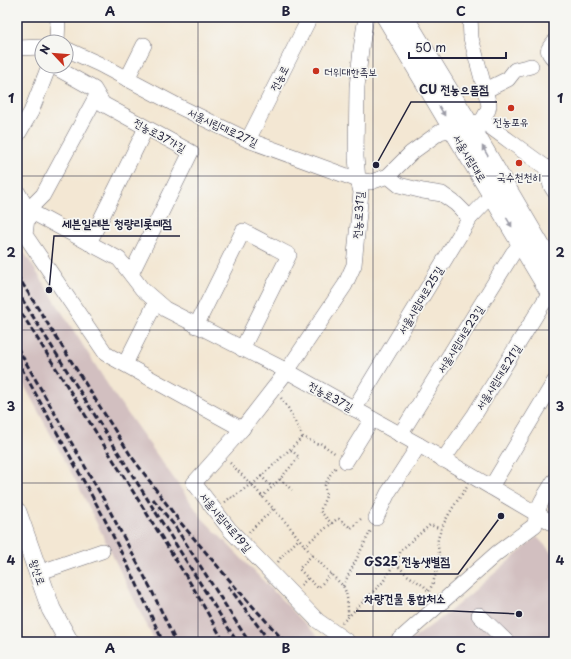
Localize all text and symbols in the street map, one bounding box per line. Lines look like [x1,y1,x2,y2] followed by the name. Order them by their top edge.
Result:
[105,1,115,20] text: A
[282,1,291,20] text: B
[456,1,466,20] text: C
[34,34,74,74] north arrow
[409,34,506,60] scale bar
[415,38,446,56] text: 50 m
[35,41,54,57] text: N
[265,62,293,94] street label: 전농로
[324,63,377,80] place label: 더위대한족보
[311,66,321,76] marker: 더위대한족보
[411,78,497,102] callout: CU 전농으뜸점
[419,80,489,98] text: CU 전농으뜸점
[8,88,14,107] text: 1
[557,88,563,107] text: 1
[185,103,261,151] street label: 서울시립대로27길
[506,103,516,113] marker: 전농포유
[439,105,446,117] one-way arrow
[493,113,529,130] place label: 전농포유
[131,114,189,156] street label: 전농로37가길
[449,131,491,185] street label: 서울시립대로
[481,145,488,157] one-way arrow
[514,158,524,168] marker: 국수천천히
[497,168,541,185] place label: 국수천천히
[348,191,368,239] street label: 전농로31길
[54,212,180,236] callout: 세븐일레븐 청량리롯데점
[61,214,172,232] text: 세븐일레븐 청량리롯데점
[505,217,512,228] one-way arrow
[6,242,16,261] text: 2
[555,242,565,261] text: 2
[393,263,447,337] street label: 서울시립대로25길
[432,302,488,376] street label: 서울시립대로23길
[471,341,525,413] street label: 서울시립대로21길
[306,377,357,415] street label: 전농로37길
[7,396,16,415] text: 3
[556,396,565,415] text: 3
[196,488,256,556] street label: 서울시립대로19길
[7,550,16,569] text: 4
[356,550,458,574] callout: GS25 전농샛별점
[556,550,565,569] text: 4
[364,552,450,570] text: GS25 전농샛별점
[26,557,50,587] street label: 왕산로
[356,587,453,611] callout: 차량건물 통합처소
[363,589,446,607] text: 차량건물 통합처소
[105,638,115,657] text: A
[282,638,291,657] text: B
[456,638,466,657] text: C

